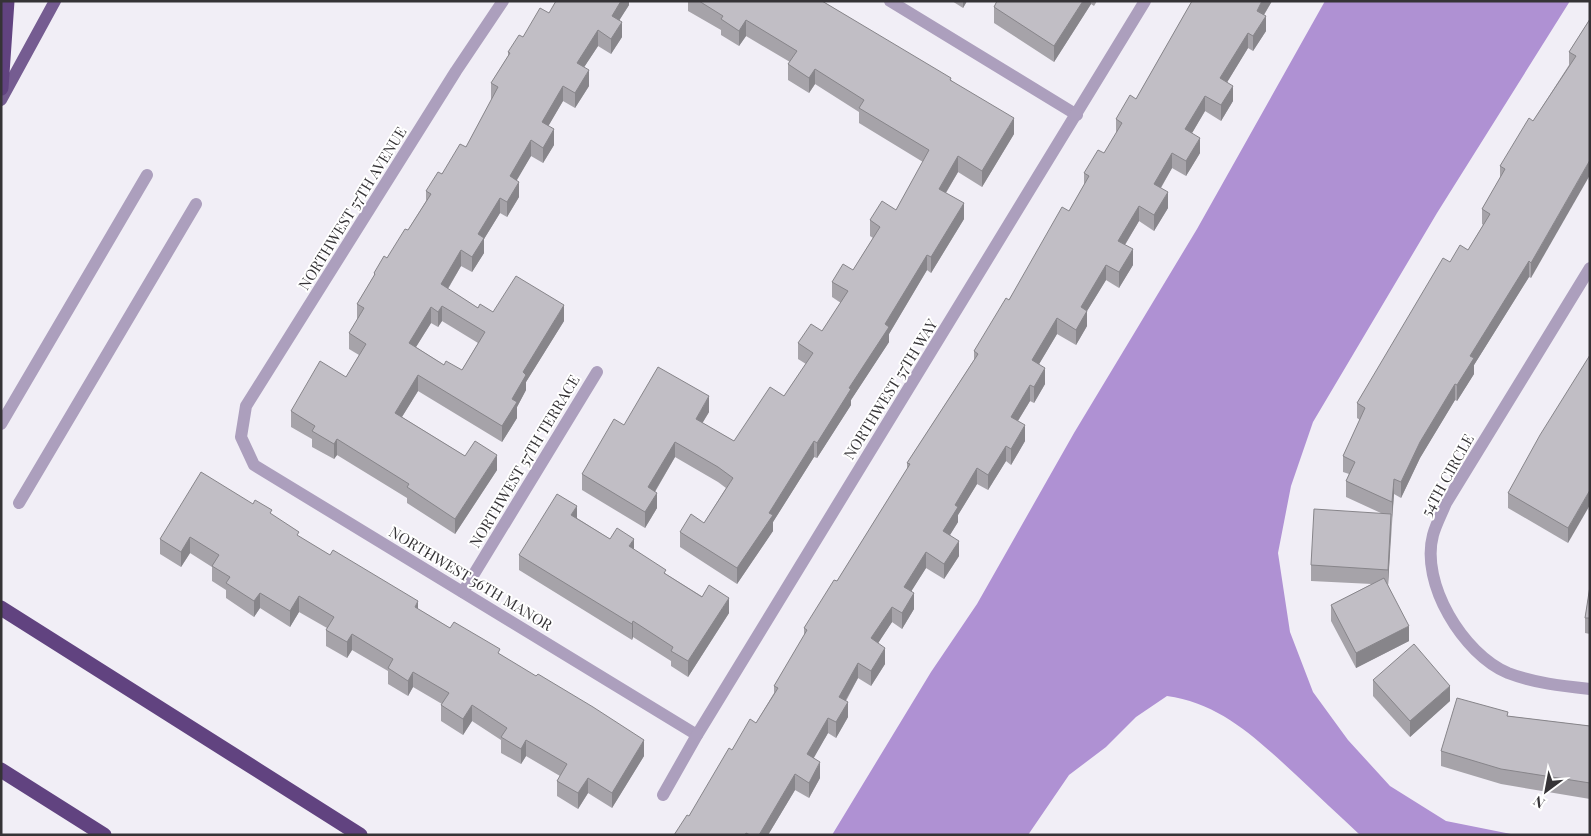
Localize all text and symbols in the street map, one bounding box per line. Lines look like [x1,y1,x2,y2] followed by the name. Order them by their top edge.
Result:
[294,123,410,293] street label: NORTHWEST 57TH AVENUE
[839,315,941,463] street label: NORTHWEST 57TH WAY
[464,371,584,551] street label: NORTHWEST 57TH TERRACE
[1416,430,1478,520] street label: 54TH CIRCLE
[386,521,557,635] street label: NORTHWEST 56TH MANOR
[1521,766,1571,816] north arrow
[1530,792,1548,813] text: N

